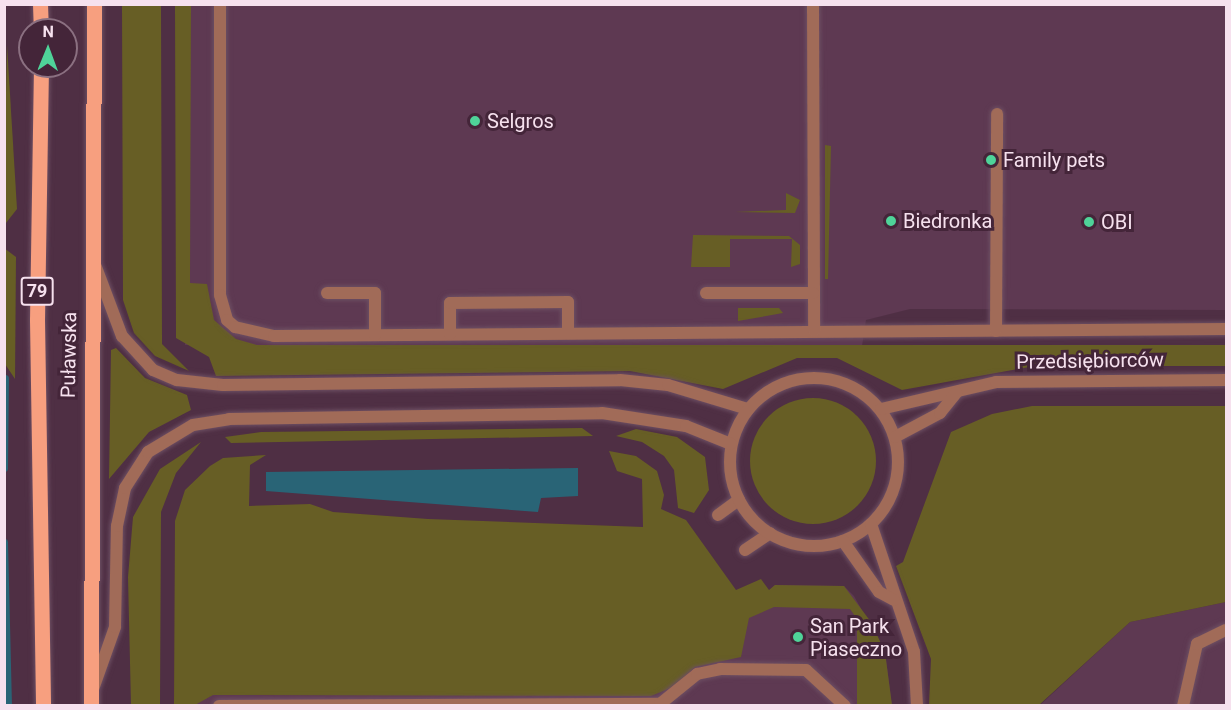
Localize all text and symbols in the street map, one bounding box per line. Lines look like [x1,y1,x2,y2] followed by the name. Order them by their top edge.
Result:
[18,18,78,78] north arrow
[42,22,54,41] text: N
[487,109,554,133] place label: Selgros
[468,114,482,128] marker: Selgros
[1003,148,1105,172] place label: Family pets
[984,153,998,167] marker: Family pets
[903,209,992,233] place label: Biedronka
[1101,210,1133,234] place label: OBI
[884,214,898,228] marker: Biedronka
[1082,215,1096,229] marker: OBI
[20,276,54,306] road number: 79
[56,312,82,398] street label: Puławska
[1016,348,1164,374] street label: Przedsiębiorców
[810,614,902,661] place label: San Park Piaseczno
[791,630,805,644] marker: San Park Piaseczno

